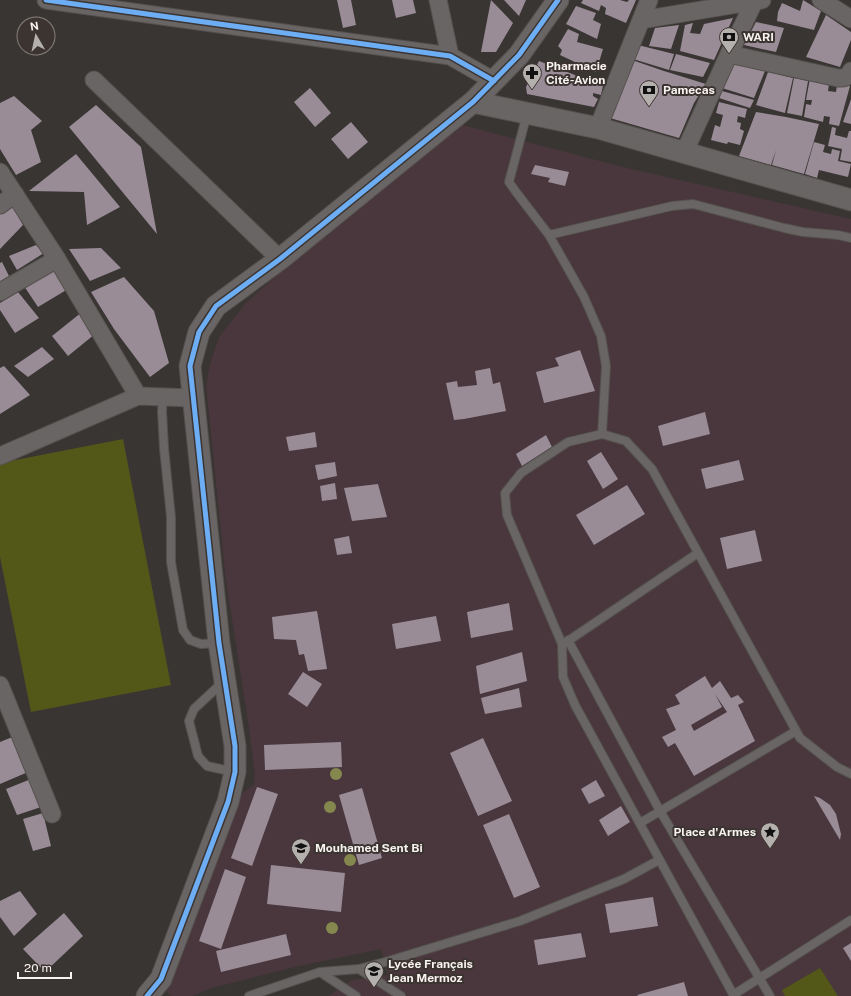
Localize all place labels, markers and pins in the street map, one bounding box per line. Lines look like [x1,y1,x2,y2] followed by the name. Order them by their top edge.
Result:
[718,26,740,54] bank icon: WARI
[743,30,774,44] place label: WARI
[546,59,607,87] place label: Pharmacie Cité-Avion
[521,62,543,90] pharmacy icon: Pharmacie Cité-Avion
[638,79,660,107] bank icon: Pamecas
[663,83,715,97] place label: Pamecas
[759,821,781,849] place icon: Place d'Armes
[673,825,756,839] place label: Place d'Armes
[290,837,312,865] school or university icon: Mouhamed Sent Bi
[315,841,423,855] place label: Mouhamed Sent Bi
[388,957,473,985] place label: Lycée Français Jean Mermoz
[363,960,385,988] school or university icon: Lycée Français Jean Mermoz

